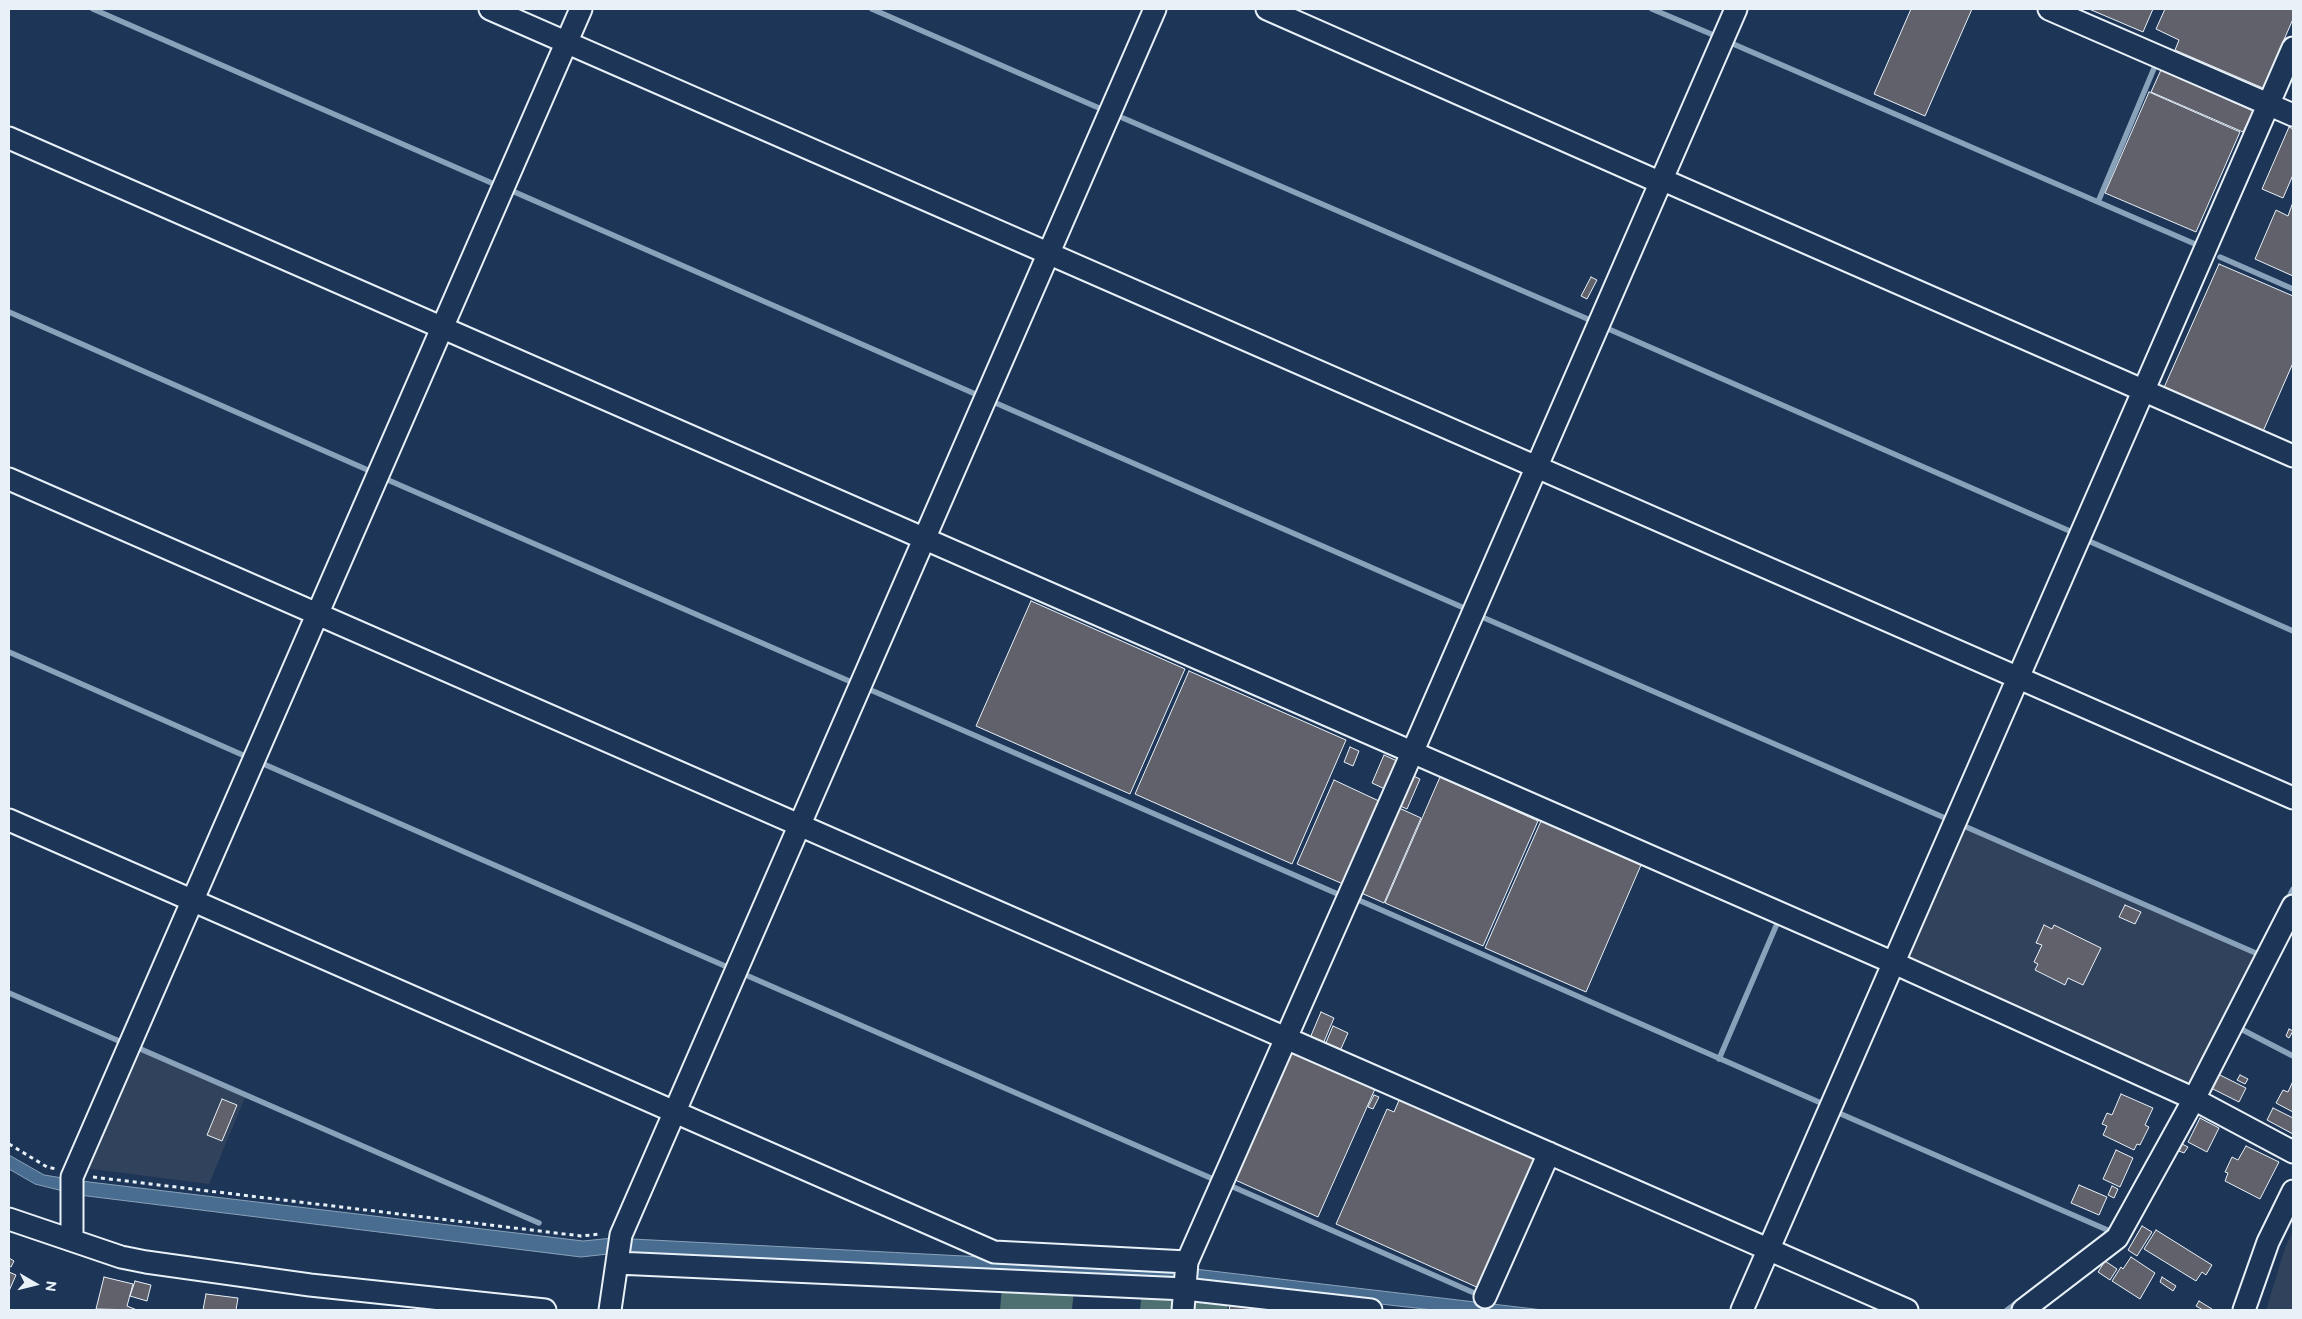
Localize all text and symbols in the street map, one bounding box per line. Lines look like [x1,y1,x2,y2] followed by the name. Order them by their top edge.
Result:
[10,1259,60,1309] north arrow
[41,1280,59,1293] text: N

